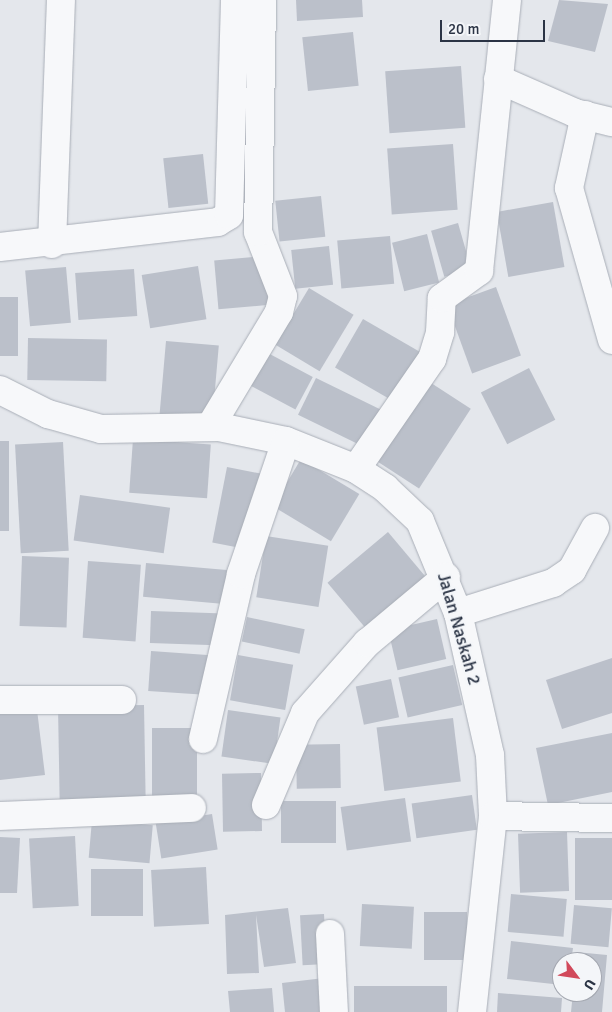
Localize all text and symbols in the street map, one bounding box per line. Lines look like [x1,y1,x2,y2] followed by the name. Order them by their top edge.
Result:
[442,10,547,42] scale bar
[448,20,479,38] text: 20 m
[433,570,485,688] street label: Jalan Naskah 2
[552,952,602,1002] north arrow
[580,976,599,993] text: U

